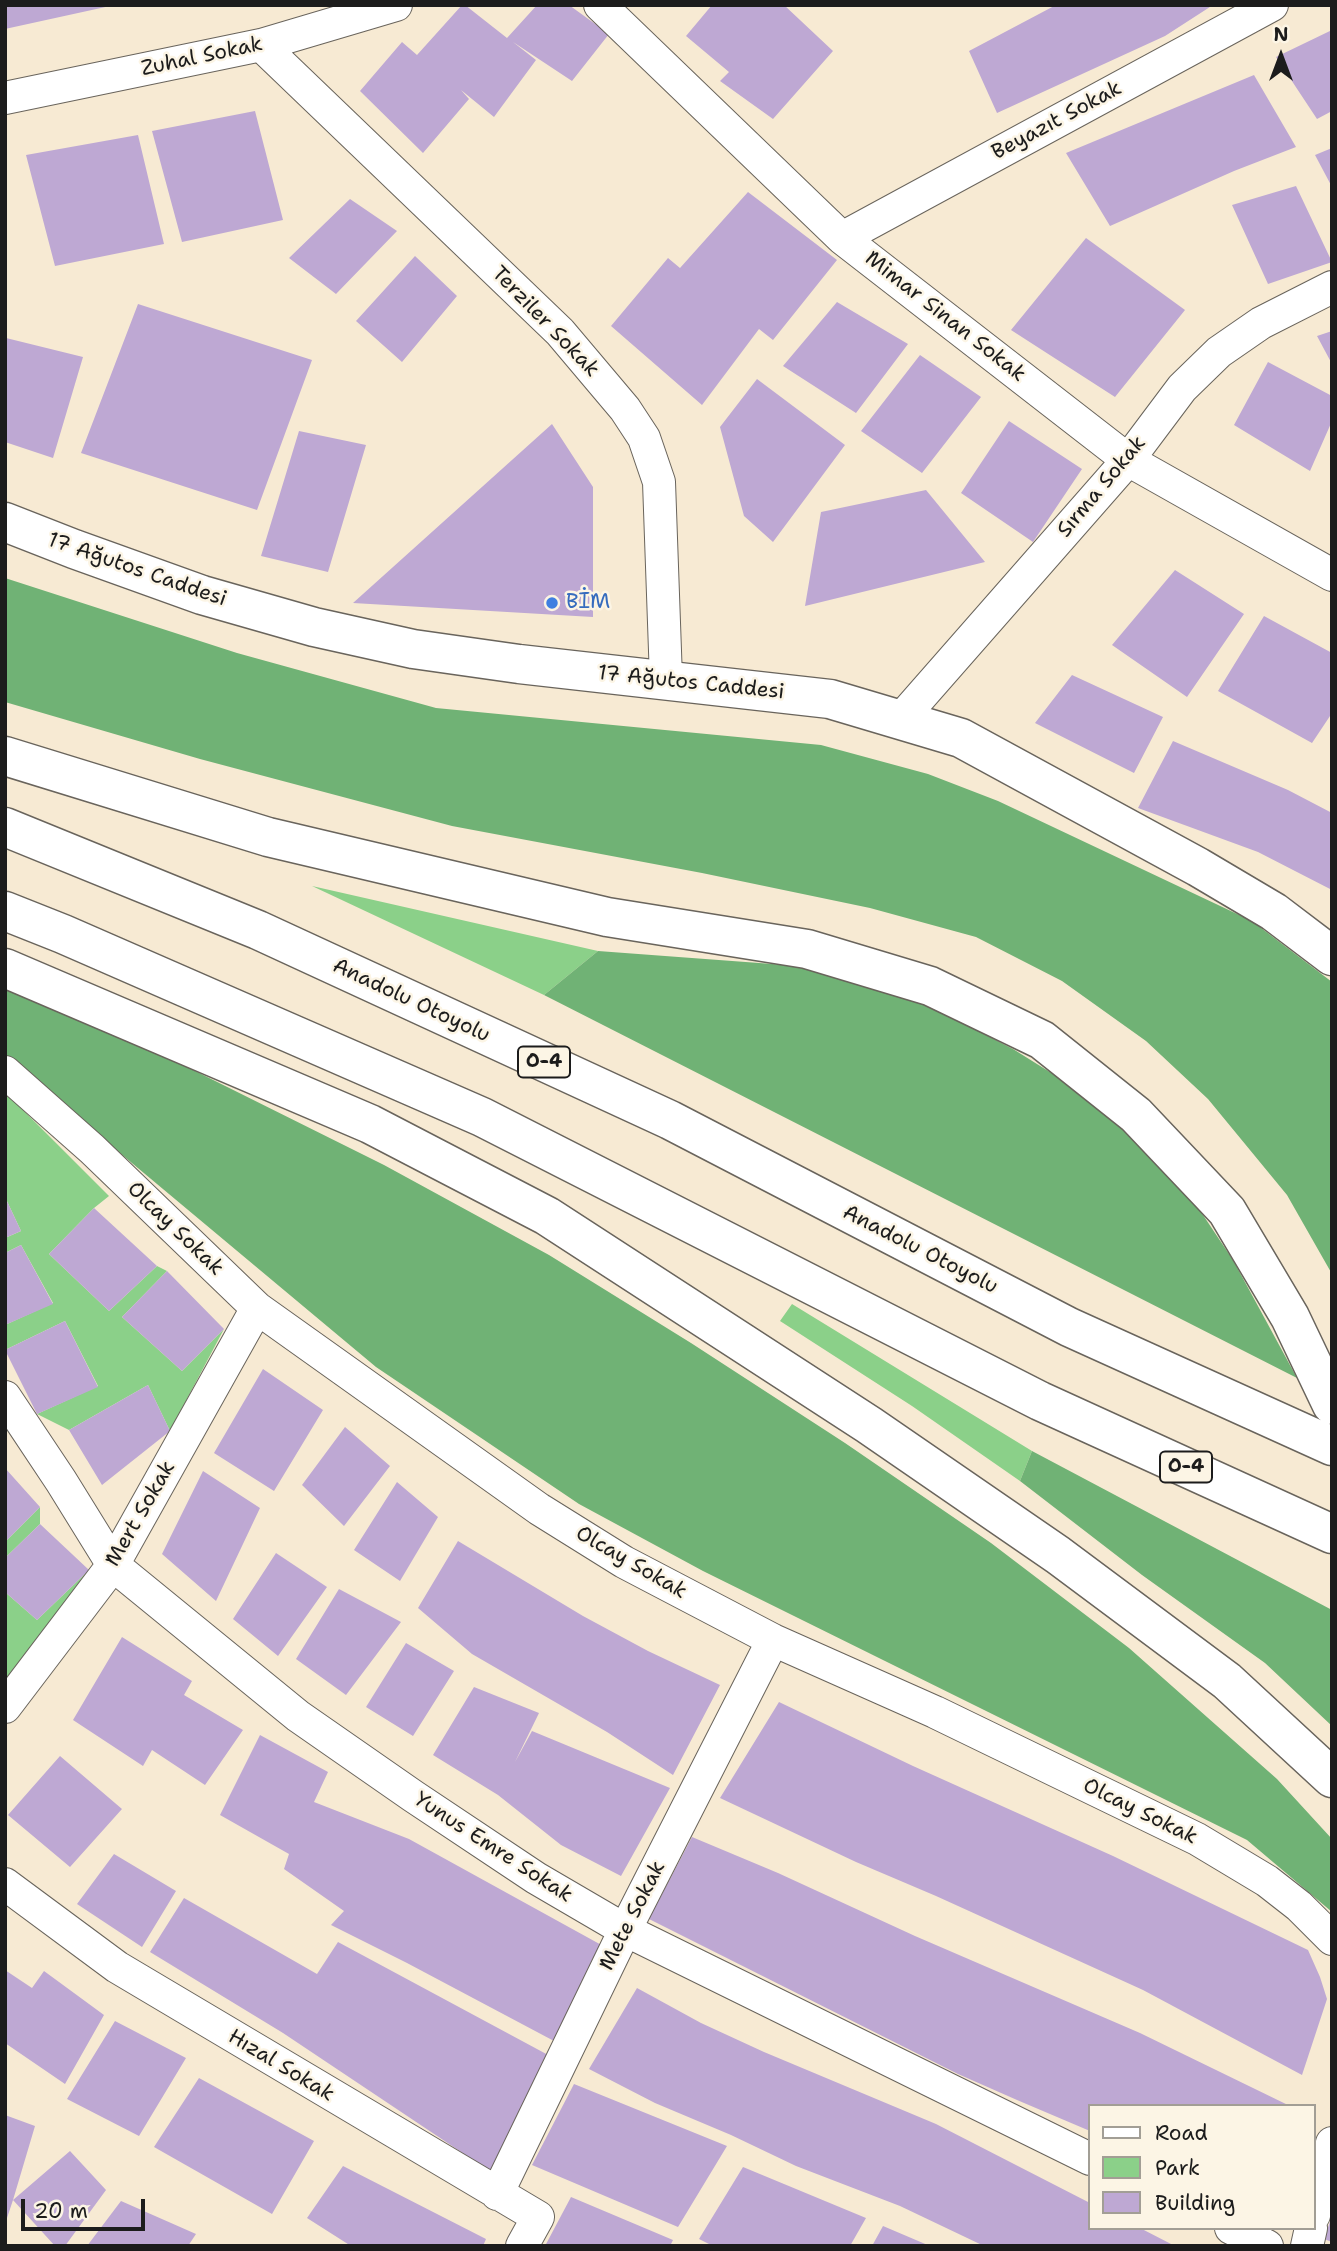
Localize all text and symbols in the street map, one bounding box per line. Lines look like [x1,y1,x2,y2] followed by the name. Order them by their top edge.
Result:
[1246,21,1316,91] north arrow
[1273,22,1289,47] text: N
[139,32,265,82] street label: Zuhal Sokak
[988,76,1126,166] street label: Beyazıt Sokak
[860,246,1030,388] street label: Mimar Sinan Sokak
[486,261,604,383] street label: Terziler Sokak
[1052,431,1152,543] street label: Sırma Sokak
[44,528,230,612] street label: 17 Ağutos Caddesi
[566,590,610,616] place label: BİM
[544,595,560,611] marker: BİM
[596,661,786,705] street label: 17 Ağutos Caddesi
[328,954,494,1048] street label: Anadolu Otoyolu
[518,1046,570,1078] road number: O-4
[122,1177,228,1281] street label: Olcay Sokak
[838,1200,1002,1300] street label: Anadolu Otoyolu
[1160,1452,1212,1483] road number: O-4
[101,1457,181,1571] street label: Mert Sokak
[571,1521,691,1605] street label: Olcay Sokak
[1079,1773,1201,1851] street label: Olcay Sokak
[409,1787,577,1909] street label: Yunus Emre Sokak
[595,1857,671,1975] street label: Mete Sokak
[223,2024,339,2108] street label: Hızal Sokak
[1088,2104,1316,2230] legend
[1155,2119,1208,2147] text: Road
[1155,2154,1200,2182] text: Park
[24,2184,149,2228] scale bar
[1155,2189,1235,2217] text: Building
[34,2197,88,2225] text: 20 m

